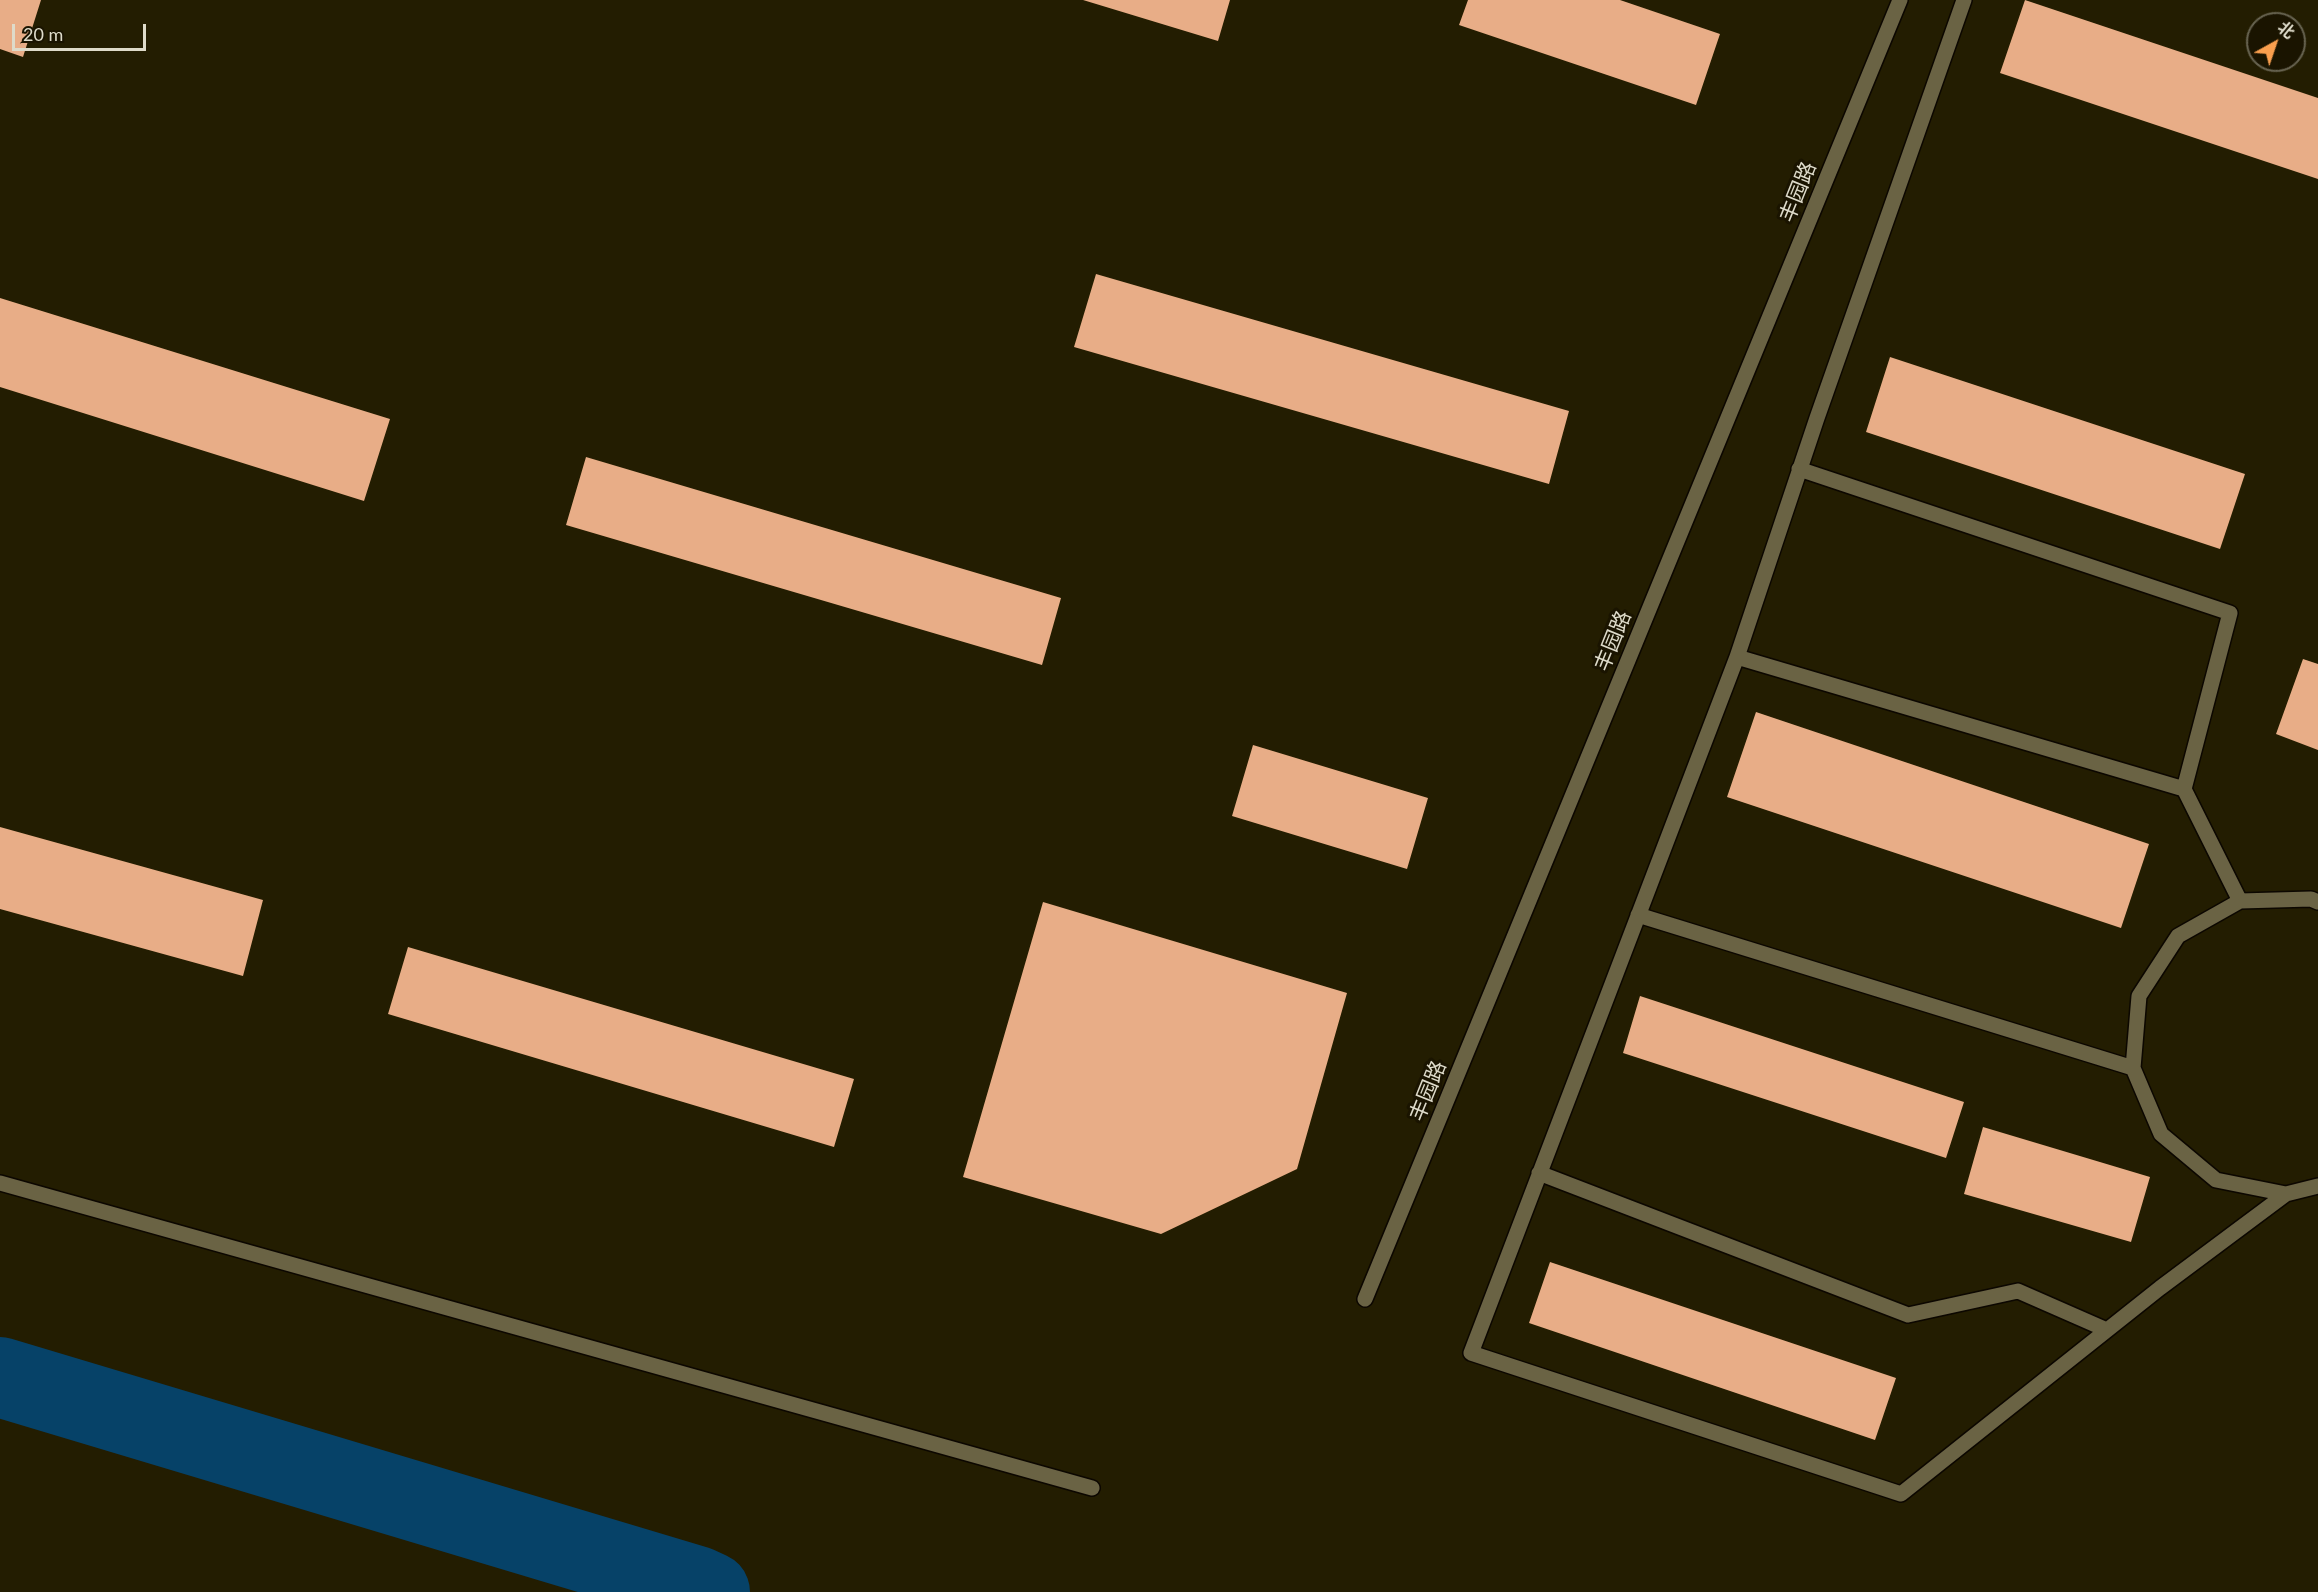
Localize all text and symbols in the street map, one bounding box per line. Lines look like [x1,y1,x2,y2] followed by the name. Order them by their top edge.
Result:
[15,12,148,50] scale bar
[2246,12,2306,72] north arrow
[2274,17,2299,42] text: 北
[23,23,63,45] text: 20 m
[1775,158,1821,226] street label: 丰园路
[1590,607,1636,675] street label: 丰园路
[1405,1057,1451,1125] street label: 丰园路

